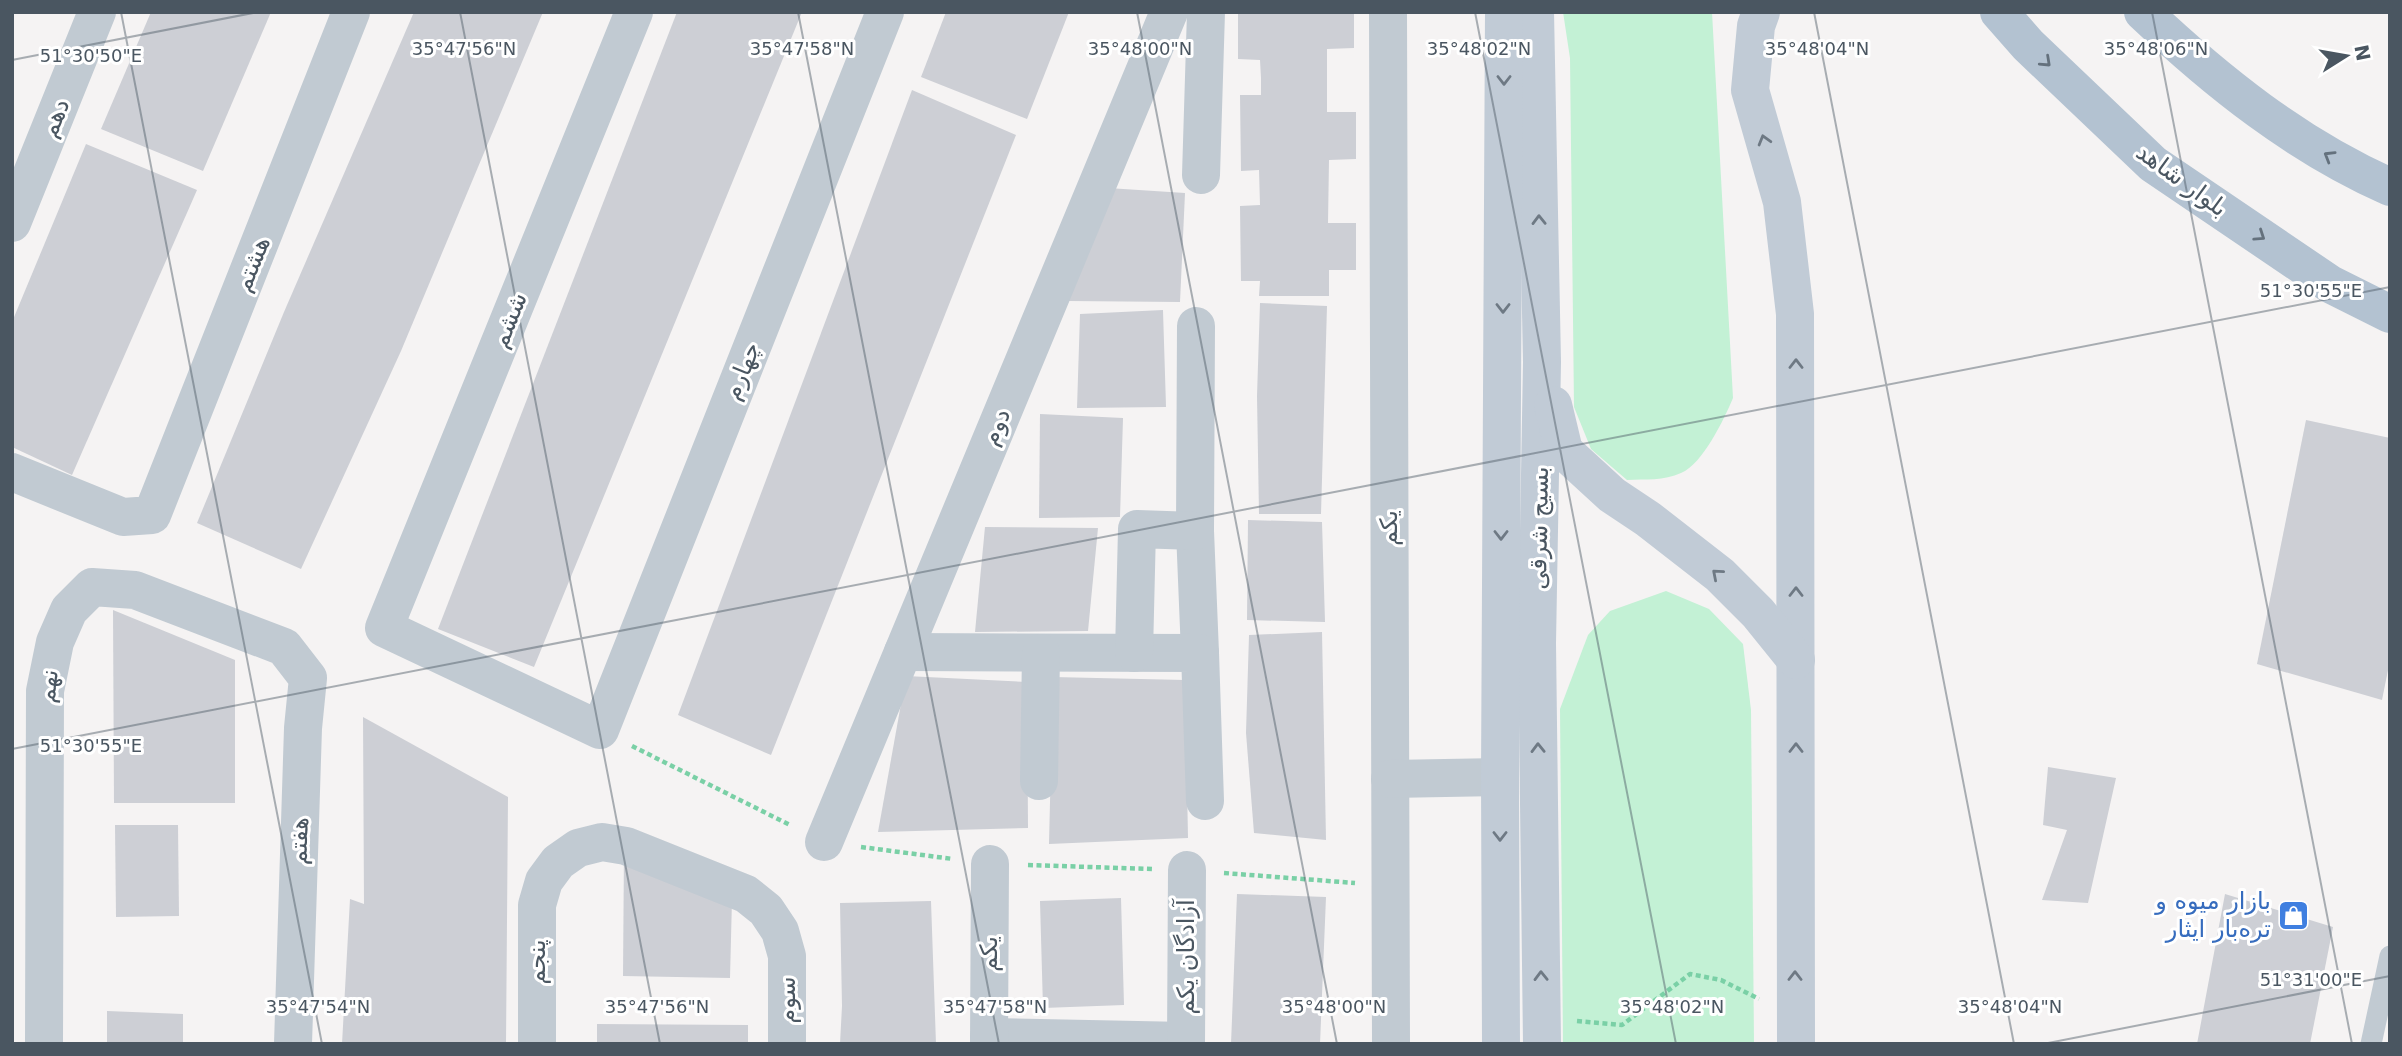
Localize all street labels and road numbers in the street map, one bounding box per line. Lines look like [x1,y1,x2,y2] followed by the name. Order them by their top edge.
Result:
[35,95,75,141] street label: دهم
[2131,138,2233,222] street label: بلوار شاهد
[228,232,276,296] street label: هشتم
[485,288,533,352] street label: ششم
[718,338,766,404] street label: چهارم
[976,404,1016,450] street label: دوم
[1524,466,1554,590] street label: بسیج شرقی
[1375,510,1403,546] street label: یکم
[32,668,64,704] street label: نهم
[284,817,314,865] street label: هفتم
[1171,898,1200,1015] street label: آزادگان یکم
[975,936,1003,972] street label: یکم
[523,939,551,985] street label: پنجم
[773,976,801,1024] street label: سوم

